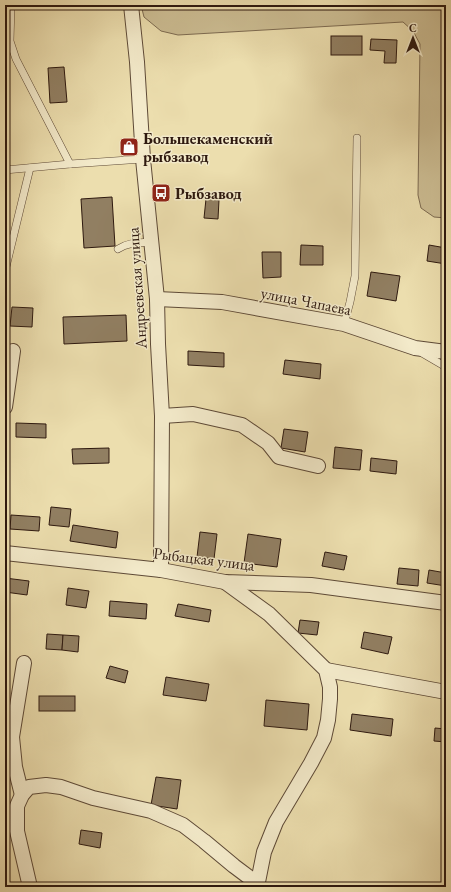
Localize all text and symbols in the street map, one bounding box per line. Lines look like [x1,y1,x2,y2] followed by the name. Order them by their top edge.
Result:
[393,18,433,58] north arrow
[409,21,417,35] text: С
[143,128,274,167] place label: Большекаменский рыбзавод
[118,136,140,158] shop icon: Большекаменский рыбзавод
[150,182,172,204] bus stop icon: Рыбзавод
[175,183,242,204] place label: Рыбзавод
[122,226,152,351] street label: Андреевская улица
[259,282,354,320] street label: улица Чапаева
[152,542,256,576] street label: Рыбацкая улица

